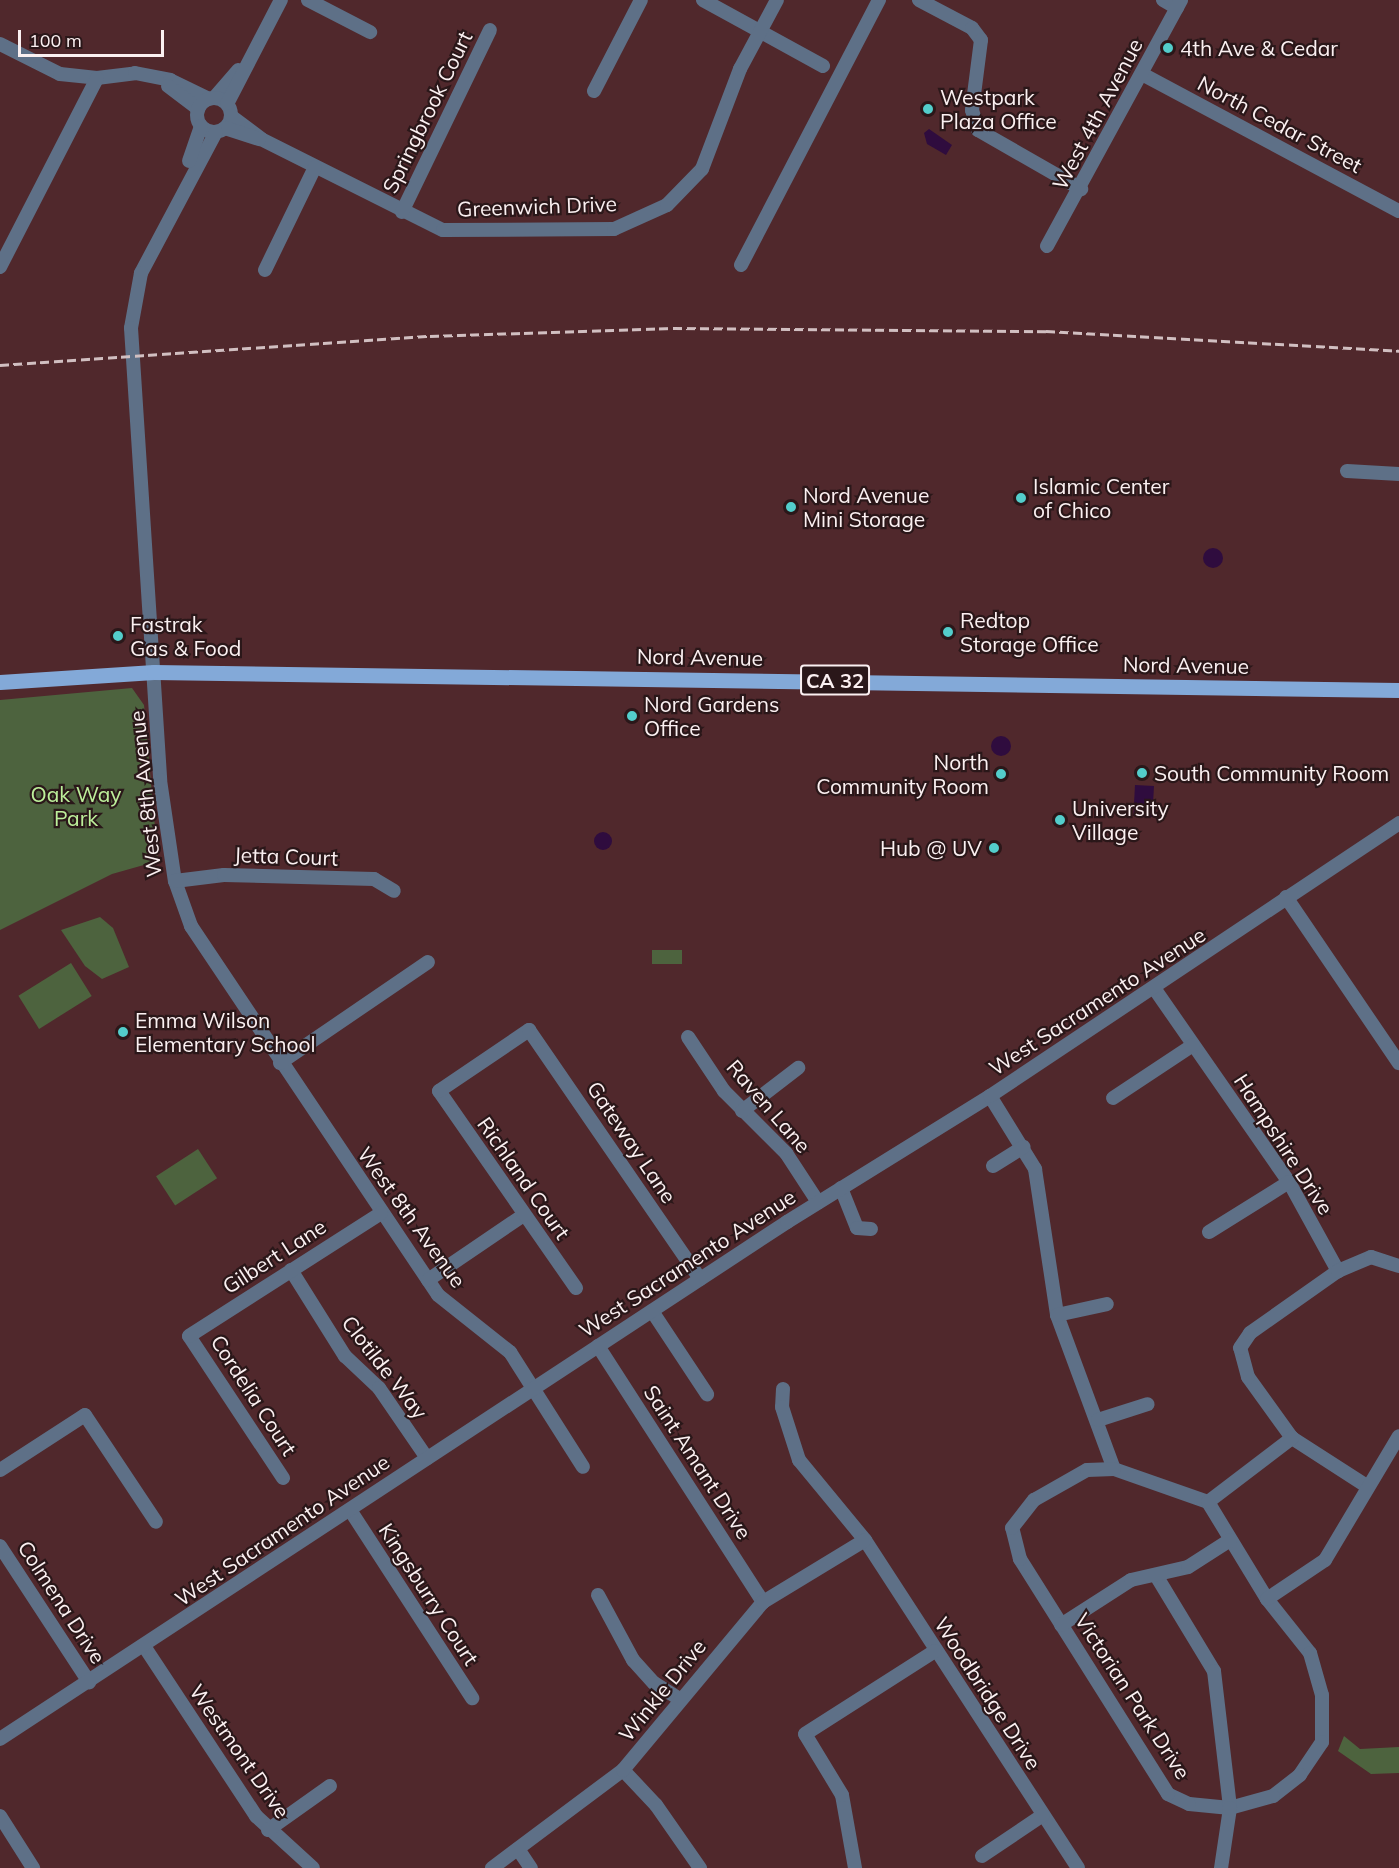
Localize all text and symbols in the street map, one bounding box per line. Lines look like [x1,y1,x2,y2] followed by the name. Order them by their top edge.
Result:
[21,18,166,56] scale bar
[377,27,477,197] street label: Springbrook Court
[29,29,82,52] text: 100 m
[1047,34,1147,194] street label: West 4th Avenue
[1180,35,1338,61] place label: 4th Ave & Cedar
[1161,41,1175,55] marker: 4th Ave & Cedar
[1194,70,1366,178] street label: North Cedar Street
[940,84,1057,134] place label: Westpark Plaza Office
[921,102,935,116] marker: Westpark Plaza Office
[457,191,617,221] street label: Greenwich Drive
[1033,473,1169,523] place label: Islamic Center of Chico
[803,482,929,532] place label: Nord Avenue Mini Storage
[1014,491,1028,505] marker: Islamic Center of Chico
[784,500,798,514] marker: Nord Avenue Mini Storage
[960,607,1099,657] place label: Redtop Storage Office
[130,611,241,661] place label: Fastrak Gas & Food
[941,625,955,639] marker: Redtop Storage Office
[111,629,125,643] marker: Fastrak Gas & Food
[637,643,763,671] street label: Nord Avenue
[1123,651,1249,679] street label: Nord Avenue
[799,663,871,697] road number: CA 32
[644,691,779,741] place label: Nord Gardens Office
[124,709,166,879] street label: West 8th Avenue
[625,709,639,723] marker: Nord Gardens Office
[816,749,989,799] place label: North Community Room
[1154,760,1389,786] place label: South Community Room
[1135,766,1149,780] marker: South Community Room
[994,767,1008,781] marker: North Community Room
[31,781,121,831] park label: Oak Way Park
[1072,795,1169,845] place label: University Village
[1053,813,1067,827] marker: University Village
[880,835,982,861] place label: Hub @ UV
[987,841,1001,855] marker: Hub @ UV
[234,842,338,870] street label: Jetta Court
[984,922,1210,1080] street label: West Sacramento Avenue
[135,1007,316,1057] place label: Emma Wilson Elementary School
[116,1025,130,1039] marker: Emma Wilson Elementary School
[722,1054,816,1158] street label: Raven Lane
[1229,1069,1339,1219] street label: Hampshire Drive
[582,1076,682,1208] street label: Gateway Lane
[473,1112,575,1244] street label: Richland Court
[353,1142,471,1292] street label: West 8th Avenue
[574,1184,800,1342] street label: West Sacramento Avenue
[218,1213,330,1299] street label: Gilbert Lane
[337,1310,433,1424] street label: Clotilde Way
[206,1330,302,1460] street label: Cordelia Court
[639,1380,757,1544] street label: Saint Amant Drive
[170,1449,394,1611] street label: West Sacramento Avenue
[374,1518,484,1670] street label: Kingsburry Court
[13,1536,111,1668] street label: Colmena Drive
[1070,1608,1196,1784] street label: Victorian Park Drive
[929,1612,1047,1774] street label: Woodbridge Drive
[613,1634,711,1746] street label: Winkle Drive
[185,1679,295,1823] street label: Westmont Drive

